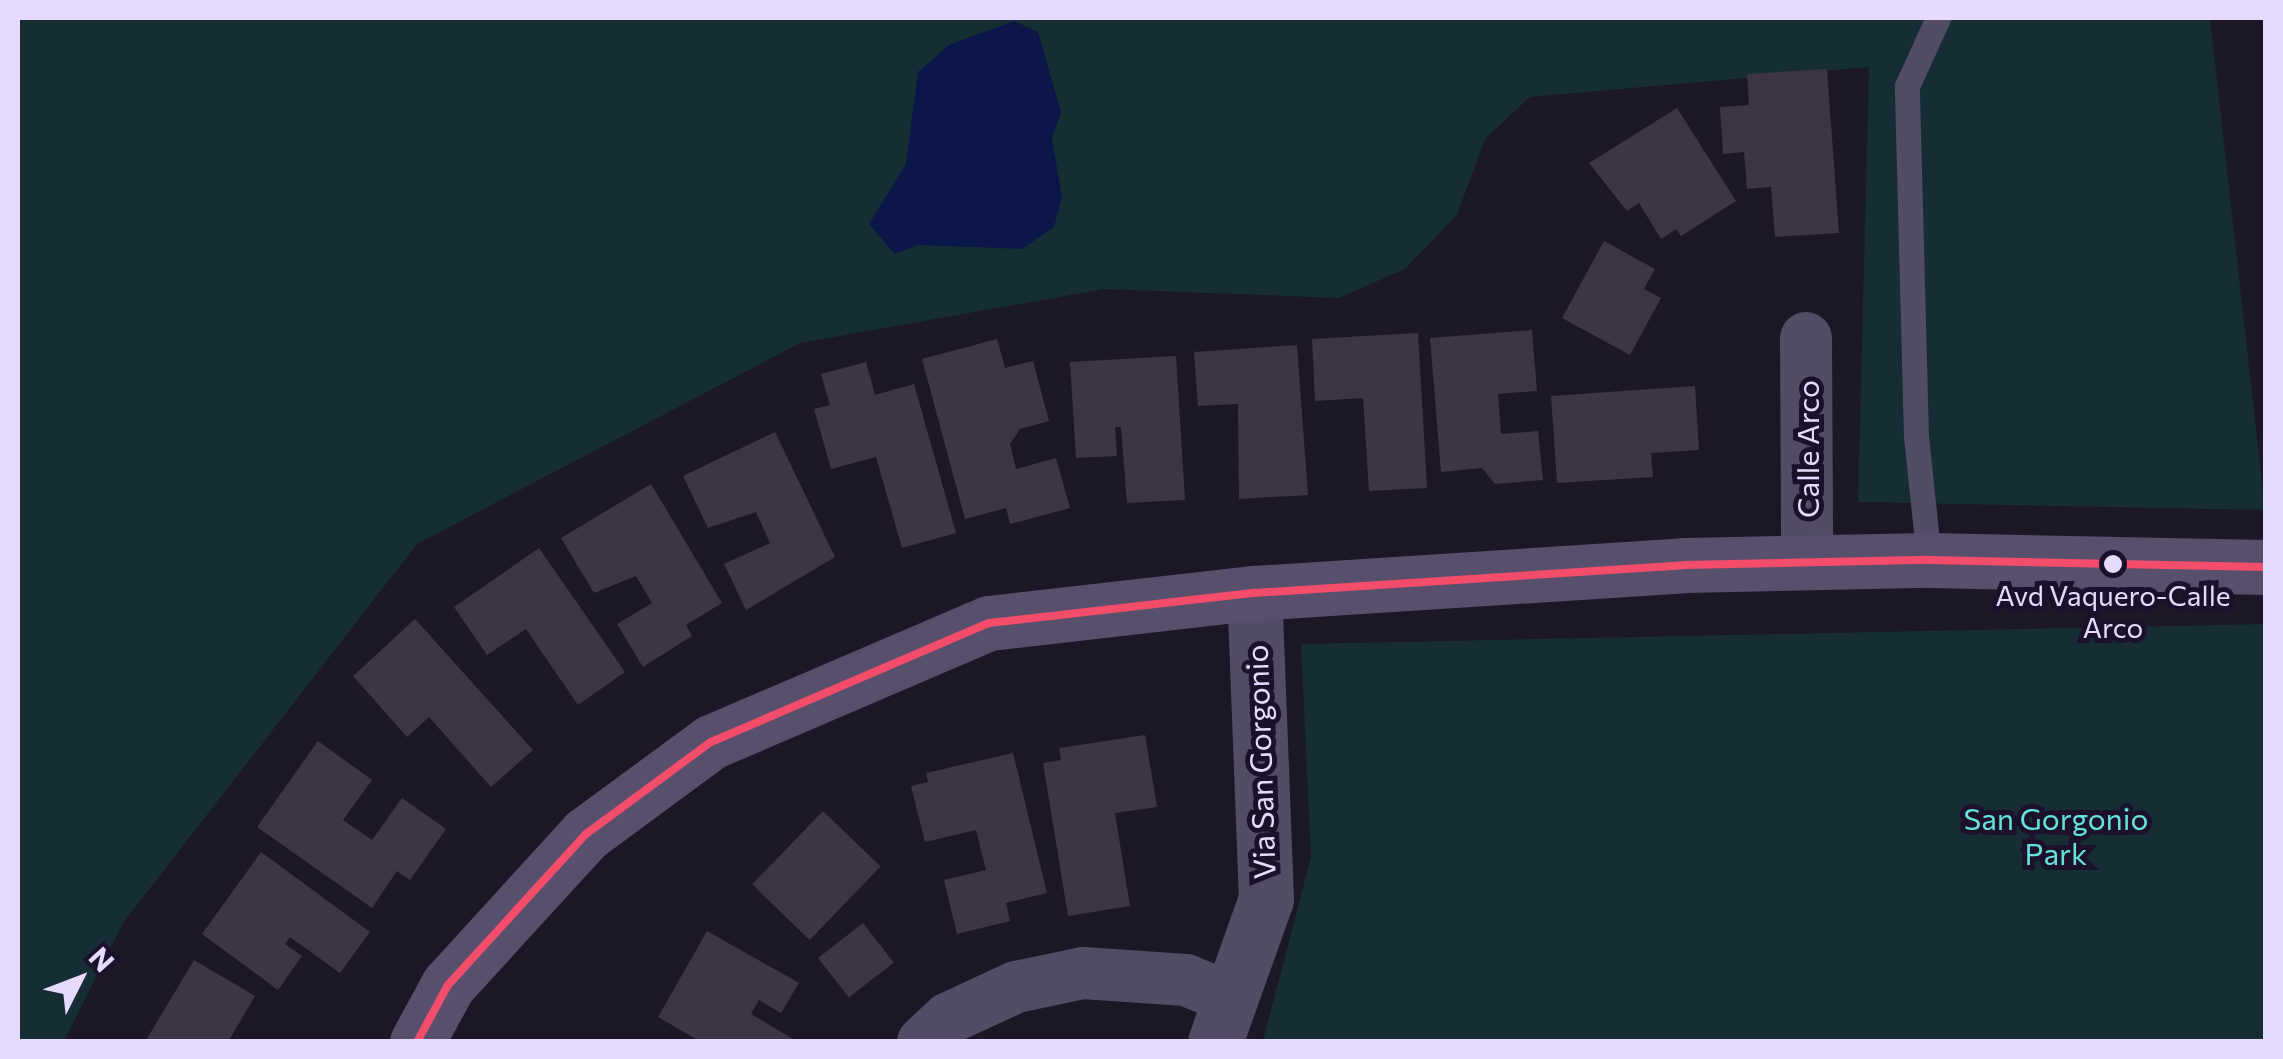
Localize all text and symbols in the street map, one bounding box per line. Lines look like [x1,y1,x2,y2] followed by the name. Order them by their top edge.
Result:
[1789,380,1825,518] street label: Calle Arco
[2103,554,2123,574] marker: Avd Vaquero-Calle Arco
[1995,578,2231,644] place label: Avd Vaquero-Calle Arco
[1238,644,1282,880] street label: Via San Gorgonio
[1964,800,2148,870] park label: San Gorgonio Park
[30,929,130,1029] north arrow
[83,940,122,978] text: N

